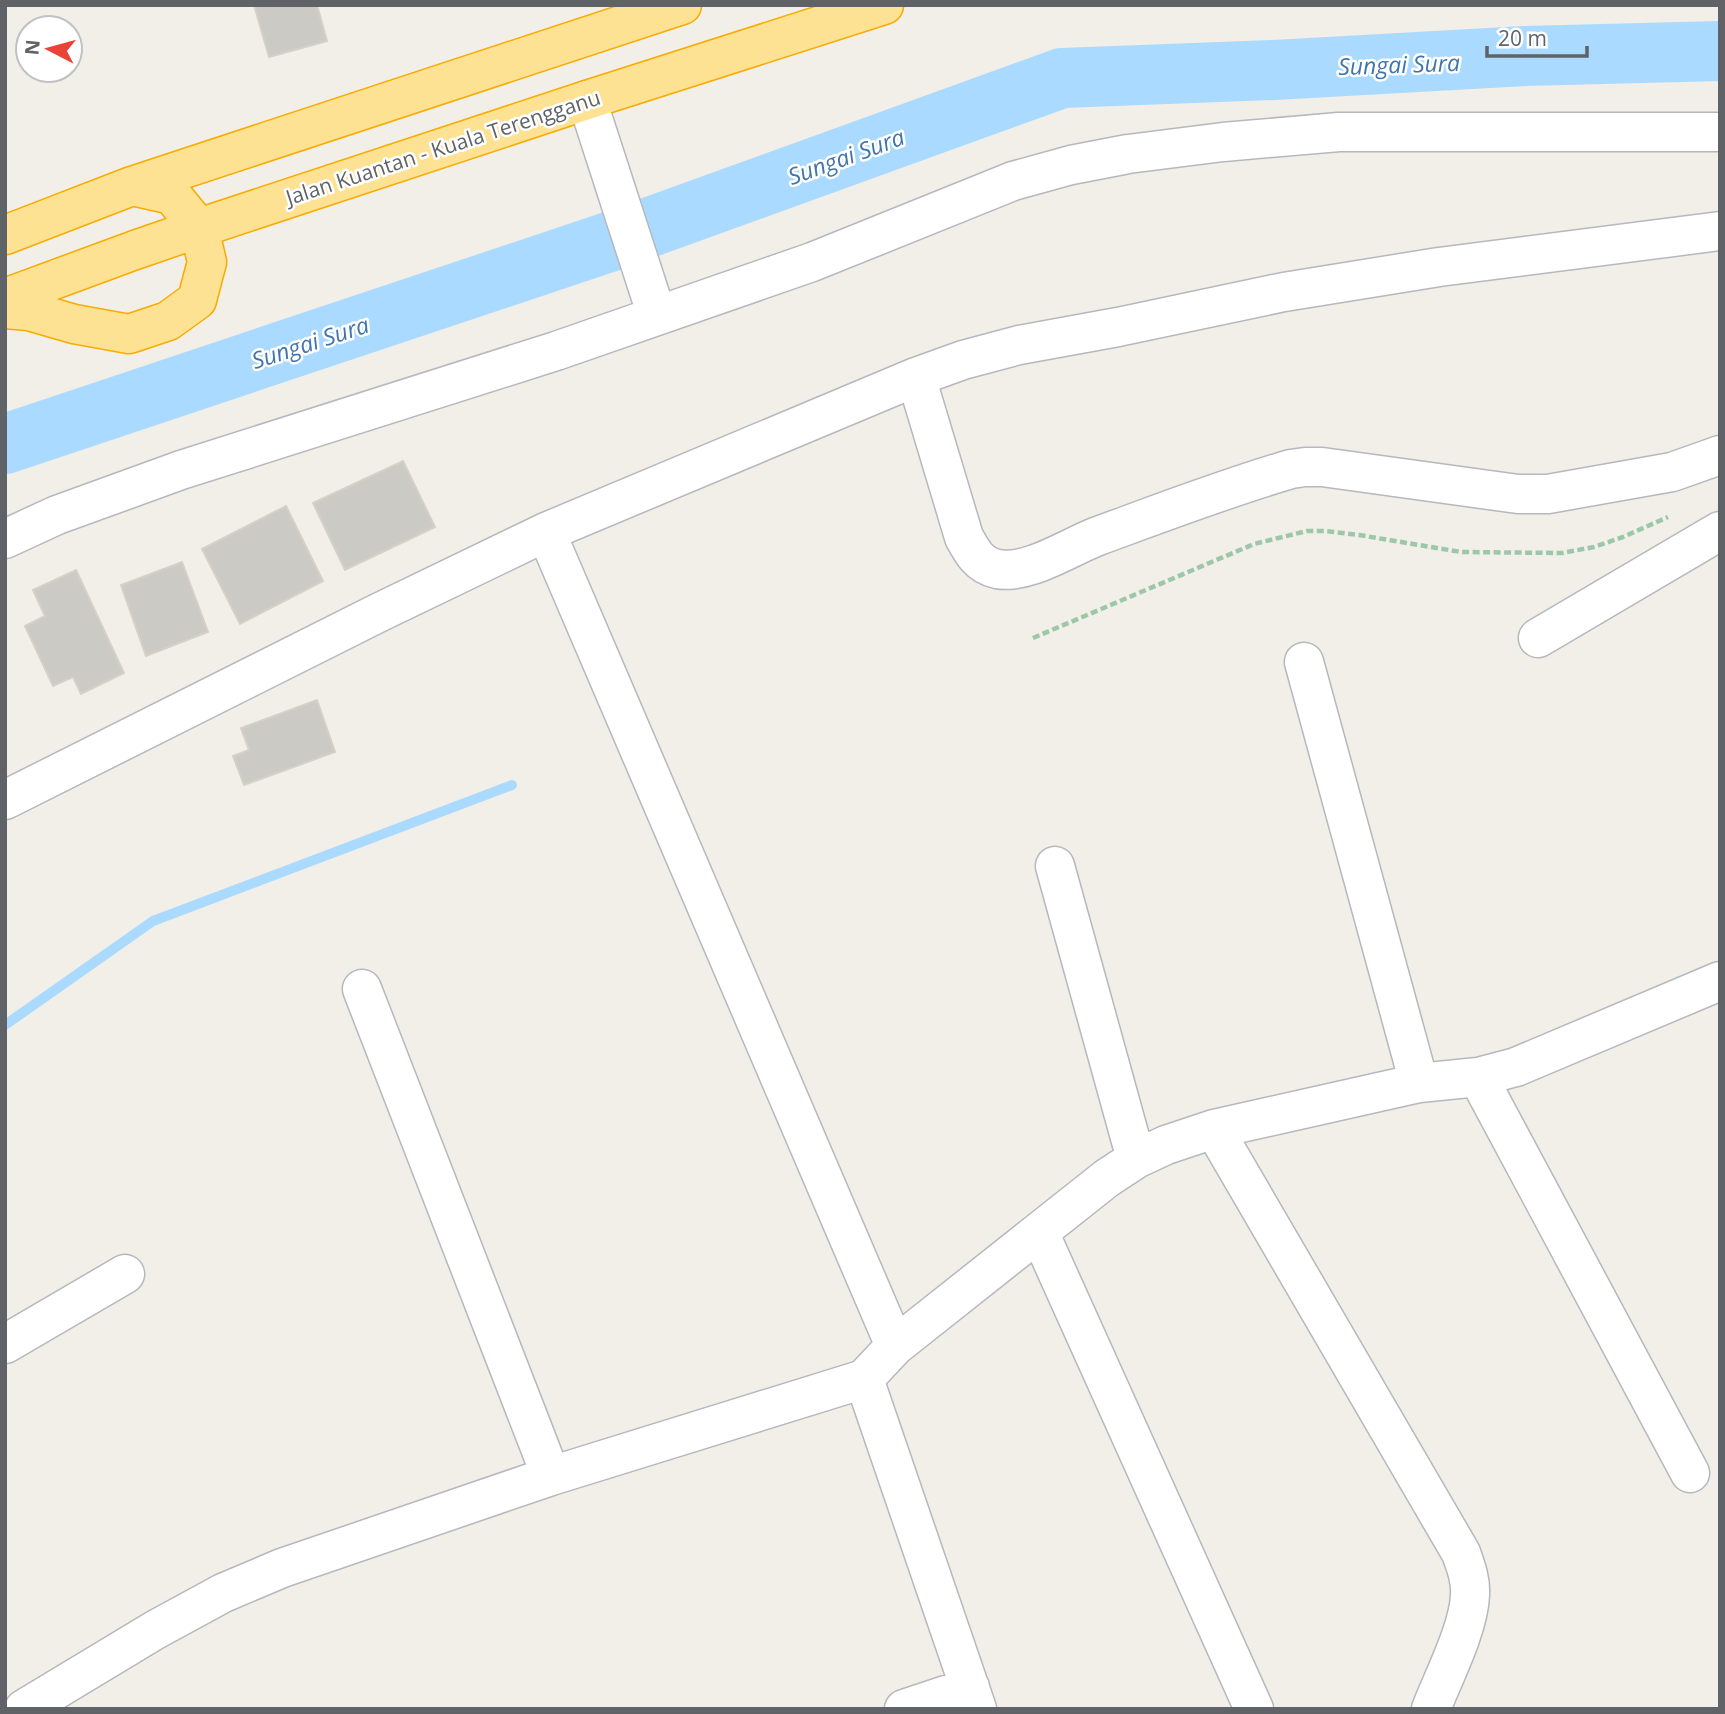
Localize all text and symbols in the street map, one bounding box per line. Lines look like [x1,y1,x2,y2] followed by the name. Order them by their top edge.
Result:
[14,14,84,84] north arrow
[1487,14,1587,58] scale bar
[1498,24,1547,52] text: 20 m
[18,38,46,56] text: N
[1338,46,1460,82] water label: Sungai Sura
[280,83,604,212] street label: Jalan Kuantan - Kuala Terengganu
[783,120,909,192] water label: Sungai Sura
[247,308,373,376] water label: Sungai Sura

